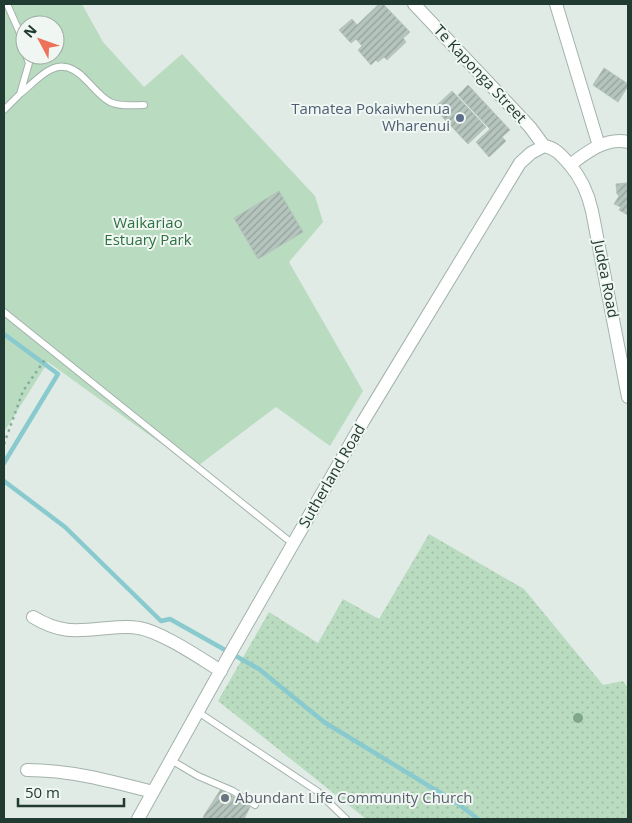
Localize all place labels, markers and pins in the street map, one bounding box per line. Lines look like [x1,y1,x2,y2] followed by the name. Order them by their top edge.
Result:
[291,98,450,135] place label: Tamatea Pokaiwhenua Wharenui
[454,112,466,124] marker: Tamatea Pokaiwhenua Wharenui
[235,787,473,807] place label: Abundant Life Community Church
[219,792,231,804] marker: Abundant Life Community Church

